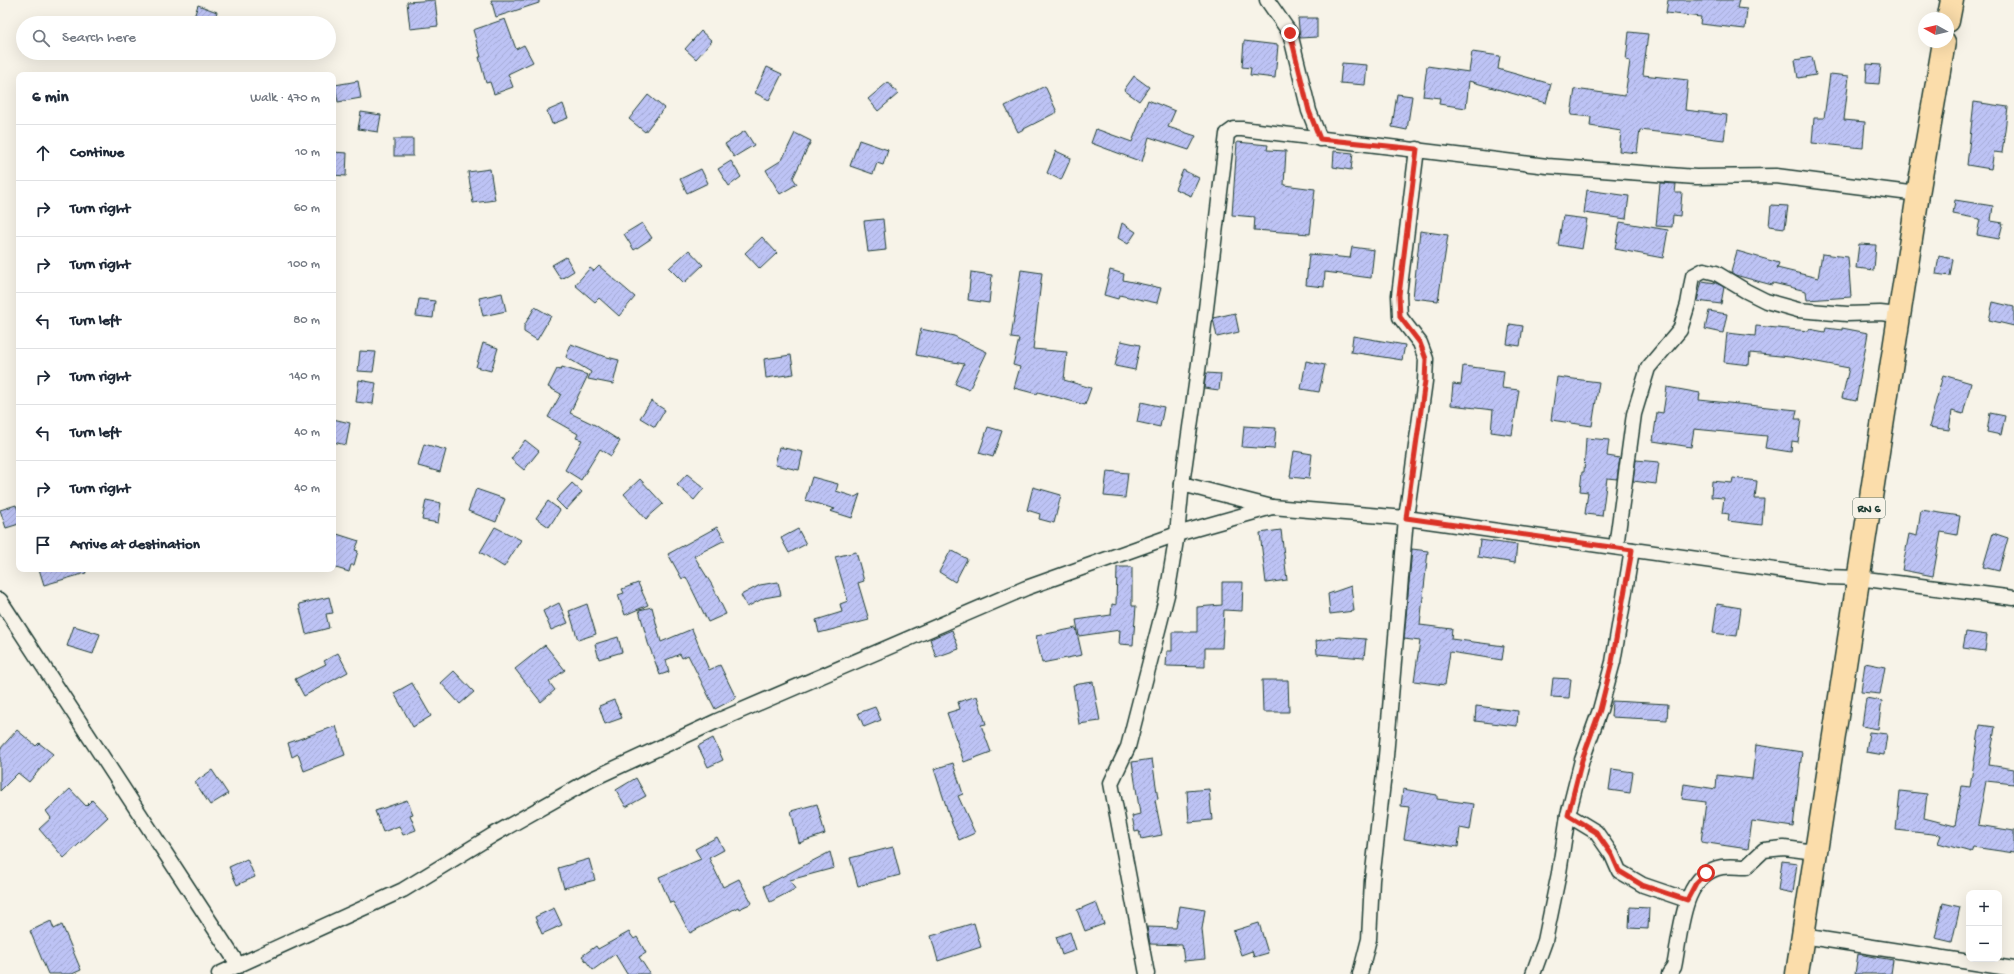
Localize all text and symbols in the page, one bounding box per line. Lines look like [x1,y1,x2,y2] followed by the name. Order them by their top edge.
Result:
[1918,12,1954,48] north arrow
[16,16,336,60] search box
[1281,24,1299,42] route end
[30,27,52,49] icon: search
[62,29,136,47] text: Search here
[32,88,68,108] text: 6 min
[250,91,320,106] text: Walk · 470 m
[32,142,54,164] icon: ahead
[70,144,124,162] text: Continue
[295,145,320,160] text: 10 m
[32,198,54,220] icon: right
[70,200,130,218] text: Turn right
[294,201,320,216] text: 60 m
[32,254,54,276] icon: right
[70,256,130,274] text: Turn right
[288,257,320,272] text: 100 m
[32,310,54,332] icon: left
[70,312,121,330] text: Turn left
[293,313,320,328] text: 80 m
[32,366,54,388] icon: right
[70,368,130,386] text: Turn right
[289,369,320,384] text: 140 m
[32,422,54,444] icon: left
[70,424,121,442] text: Turn left
[294,425,320,440] text: 40 m
[32,478,54,500] icon: right
[70,480,130,498] text: Turn right
[294,481,320,496] text: 40 m
[1853,498,1885,518] road number: RN 6
[32,534,54,556] icon: arrive
[70,536,200,554] text: Arrive at destination
[1697,864,1715,882] route start
[1966,890,2002,962] map controls
[1966,890,2002,926] button: +
[1966,926,2002,962] button: −

